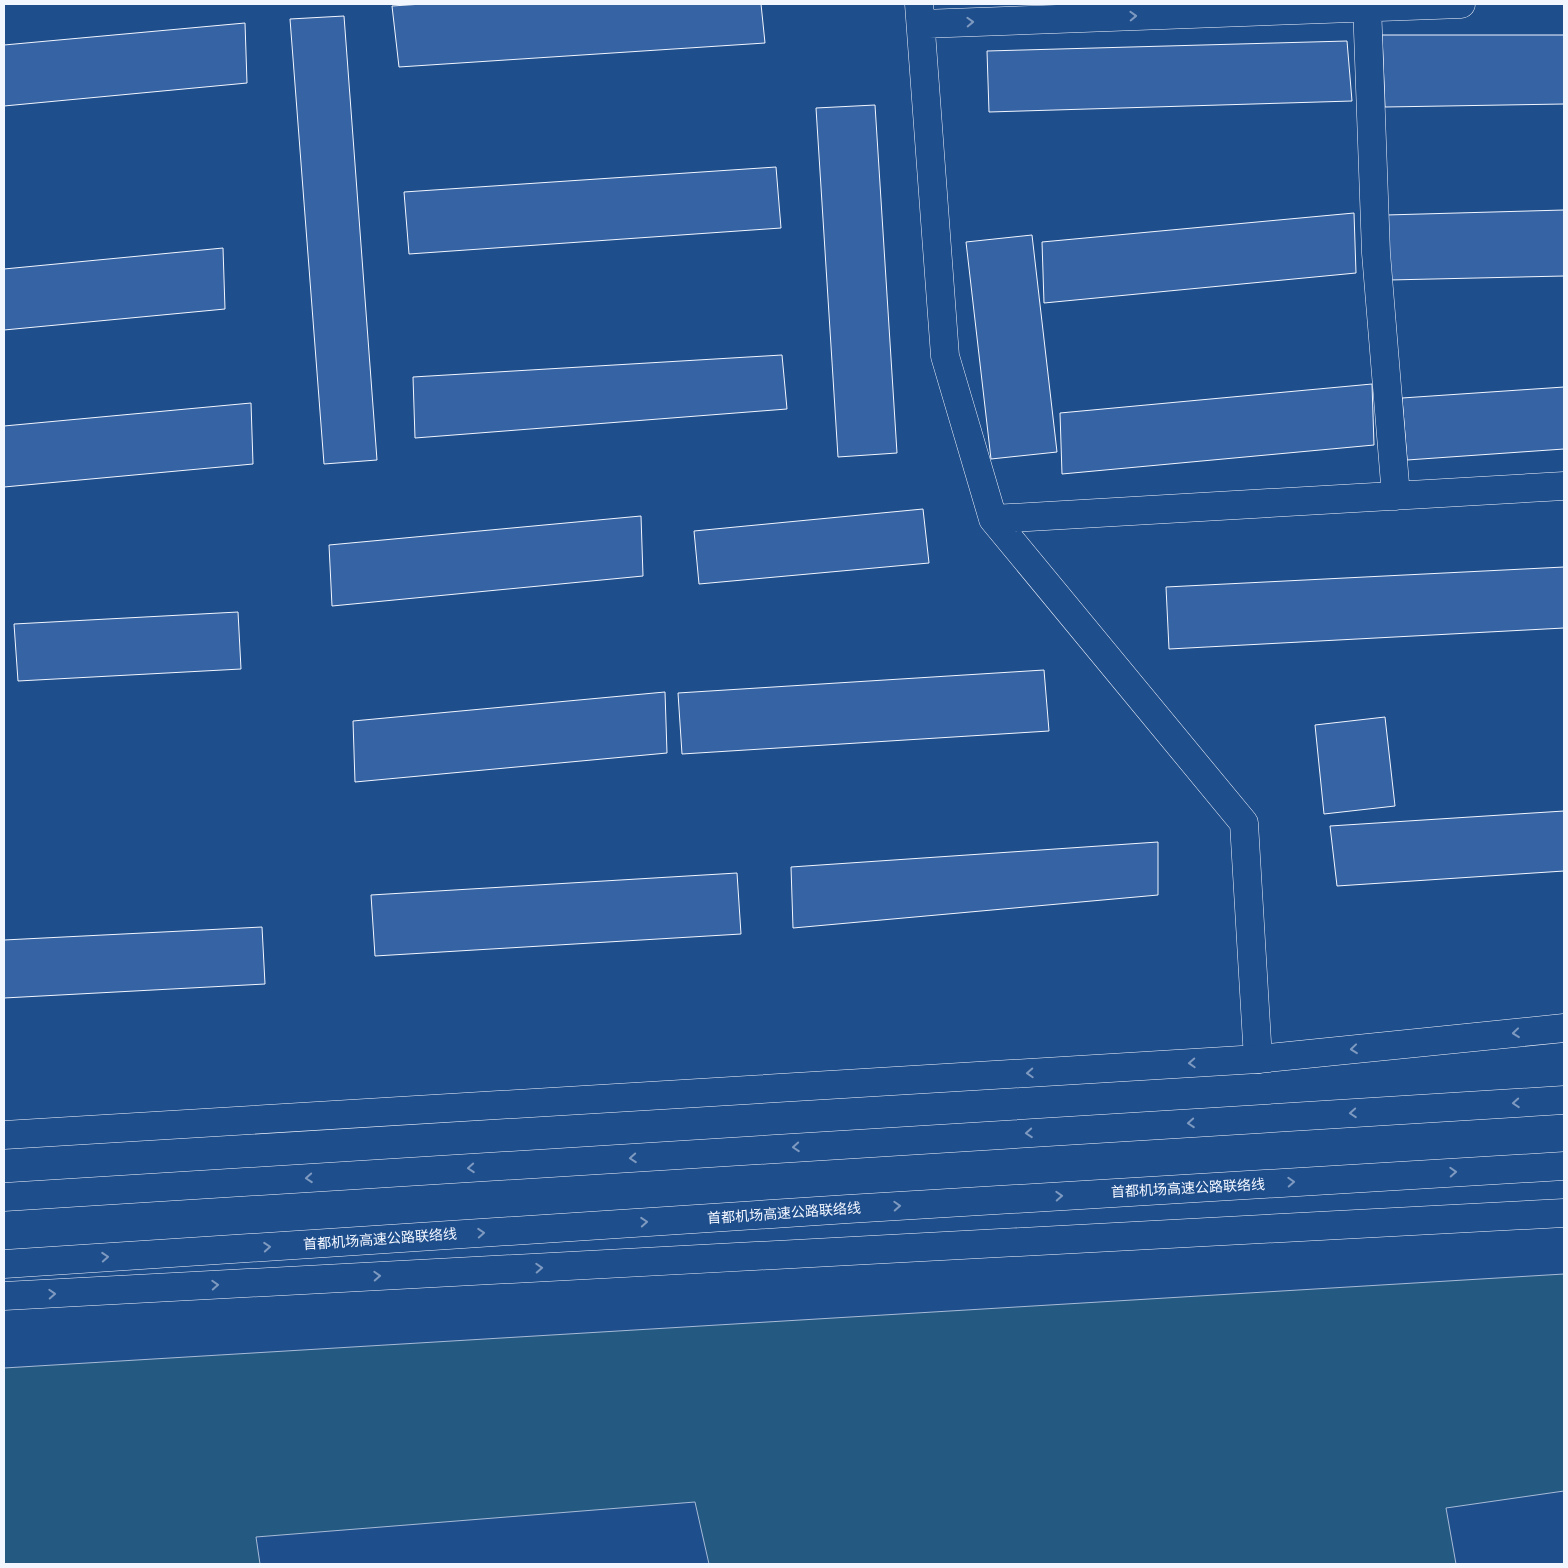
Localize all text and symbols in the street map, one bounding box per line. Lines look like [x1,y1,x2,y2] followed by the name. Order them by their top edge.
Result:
[1129,11,1137,21] one-way arrow
[967,17,975,27] one-way arrow
[1511,1027,1519,1038] one-way arrow
[1350,1043,1358,1054] one-way arrow
[1188,1058,1196,1069] one-way arrow
[1026,1067,1034,1078] one-way arrow
[1511,1097,1519,1108] one-way arrow
[1349,1107,1357,1118] one-way arrow
[1187,1117,1195,1128] one-way arrow
[1025,1127,1033,1138] one-way arrow
[791,1142,799,1153] one-way arrow
[629,1152,637,1163] one-way arrow
[467,1162,475,1173] one-way arrow
[1449,1167,1457,1178] one-way arrow
[305,1172,313,1183] one-way arrow
[1111,1176,1265,1200] street label: 首都机场高速公路联络线
[1287,1177,1295,1188] one-way arrow
[1055,1191,1063,1202] one-way arrow
[707,1200,861,1226] street label: 首都机场高速公路联络线
[893,1201,901,1212] one-way arrow
[640,1217,648,1228] one-way arrow
[303,1226,457,1252] street label: 首都机场高速公路联络线
[478,1227,486,1238] one-way arrow
[263,1241,271,1252] one-way arrow
[101,1252,109,1263] one-way arrow
[536,1262,544,1273] one-way arrow
[373,1271,381,1282] one-way arrow
[211,1280,219,1290] one-way arrow
[49,1288,57,1299] one-way arrow

